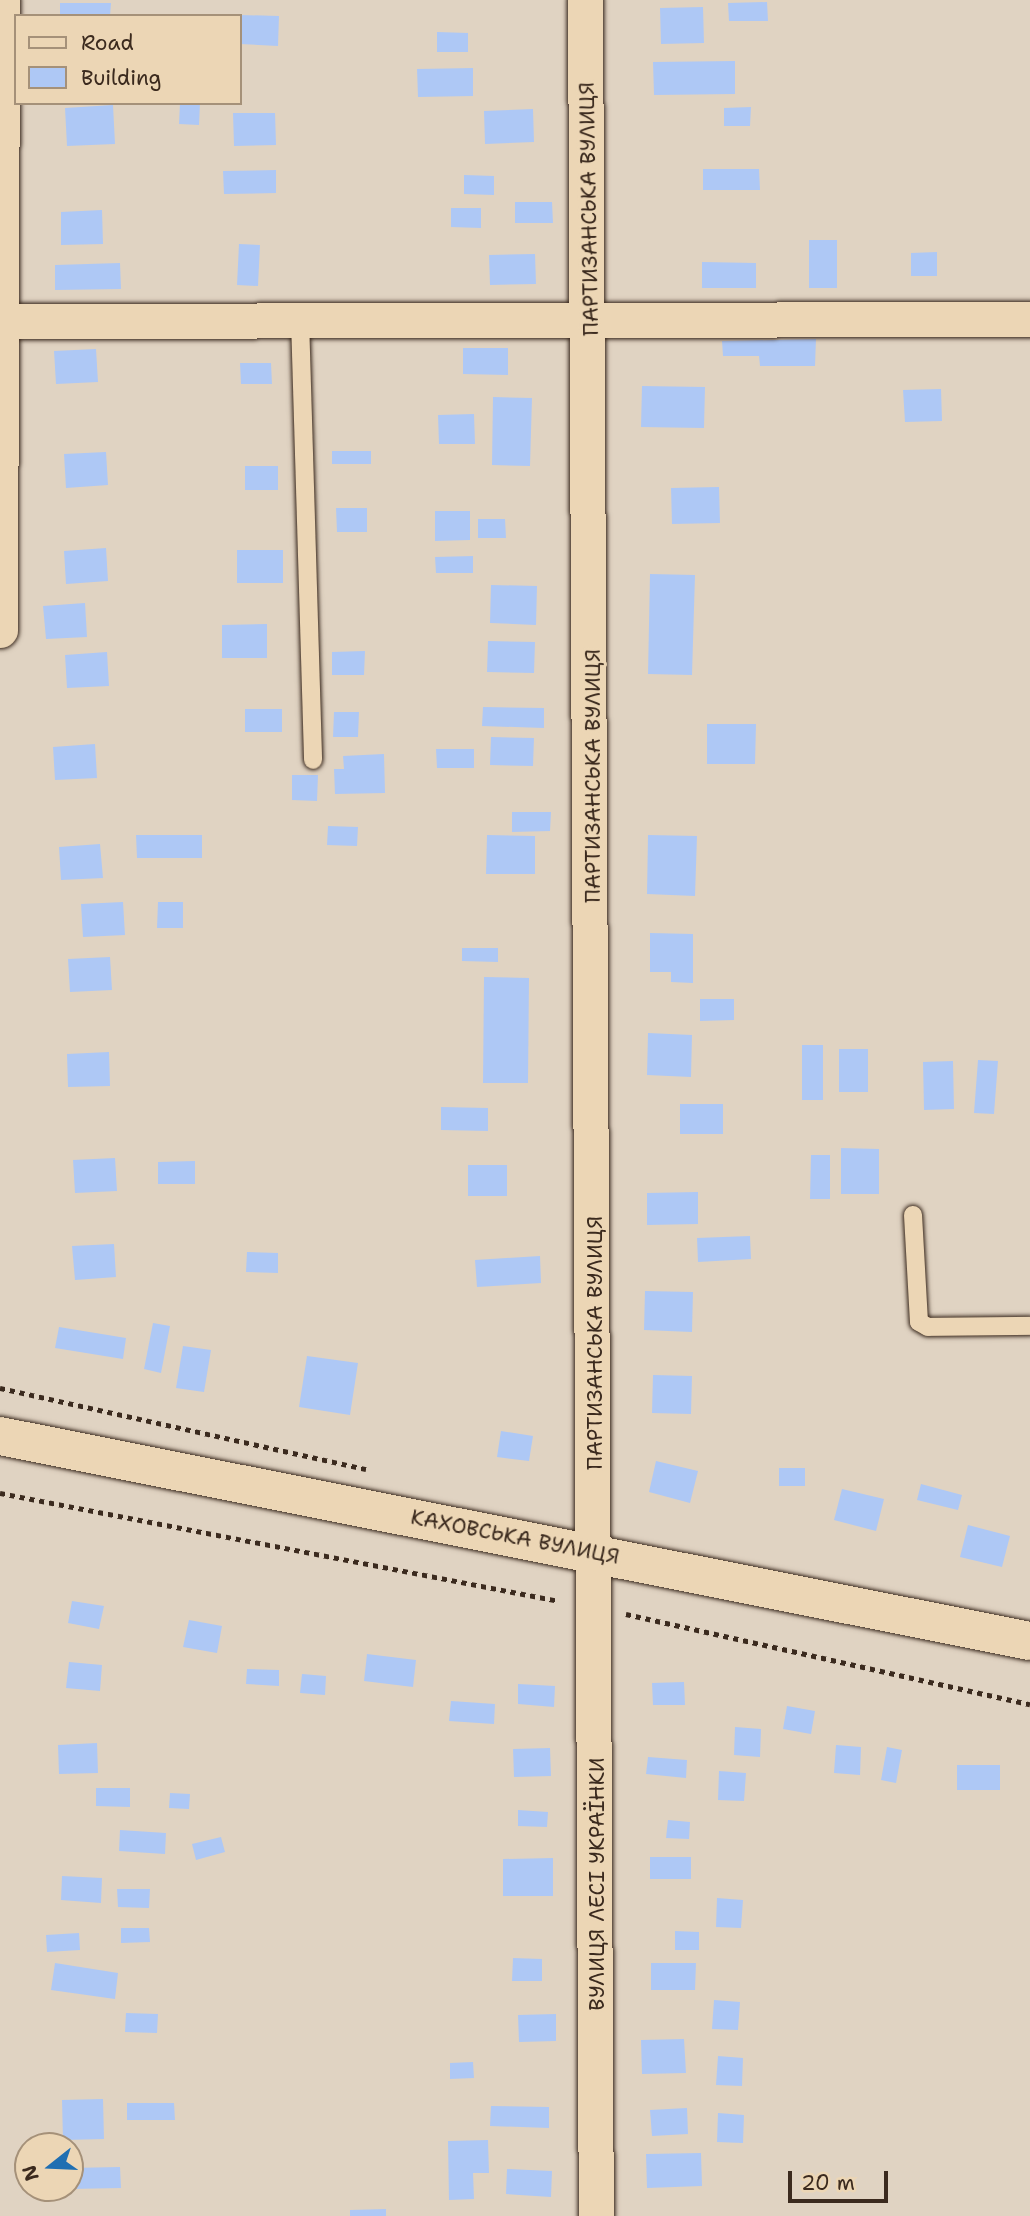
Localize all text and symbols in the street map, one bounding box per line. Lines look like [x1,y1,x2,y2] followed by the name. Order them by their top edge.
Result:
[14,14,242,105] legend
[81,29,134,57] text: Road
[81,64,161,92] text: Building
[574,82,604,336] street label: ПАРТИЗАНСЬКА ВУЛИЦЯ
[580,649,606,903] street label: ПАРТИЗАНСЬКА ВУЛИЦЯ
[582,1216,608,1470] street label: ПАРТИЗАНСЬКА ВУЛИЦЯ
[409,1504,621,1570] street label: КАХОВСЬКА ВУЛИЦЯ
[584,1757,610,2011] street label: ВУЛИЦЯ ЛЕСІ УКРАЇНКИ
[14,2132,84,2202] north arrow
[792,2156,892,2200] scale bar
[16,2162,45,2184] text: N
[801,2169,855,2197] text: 20 m

